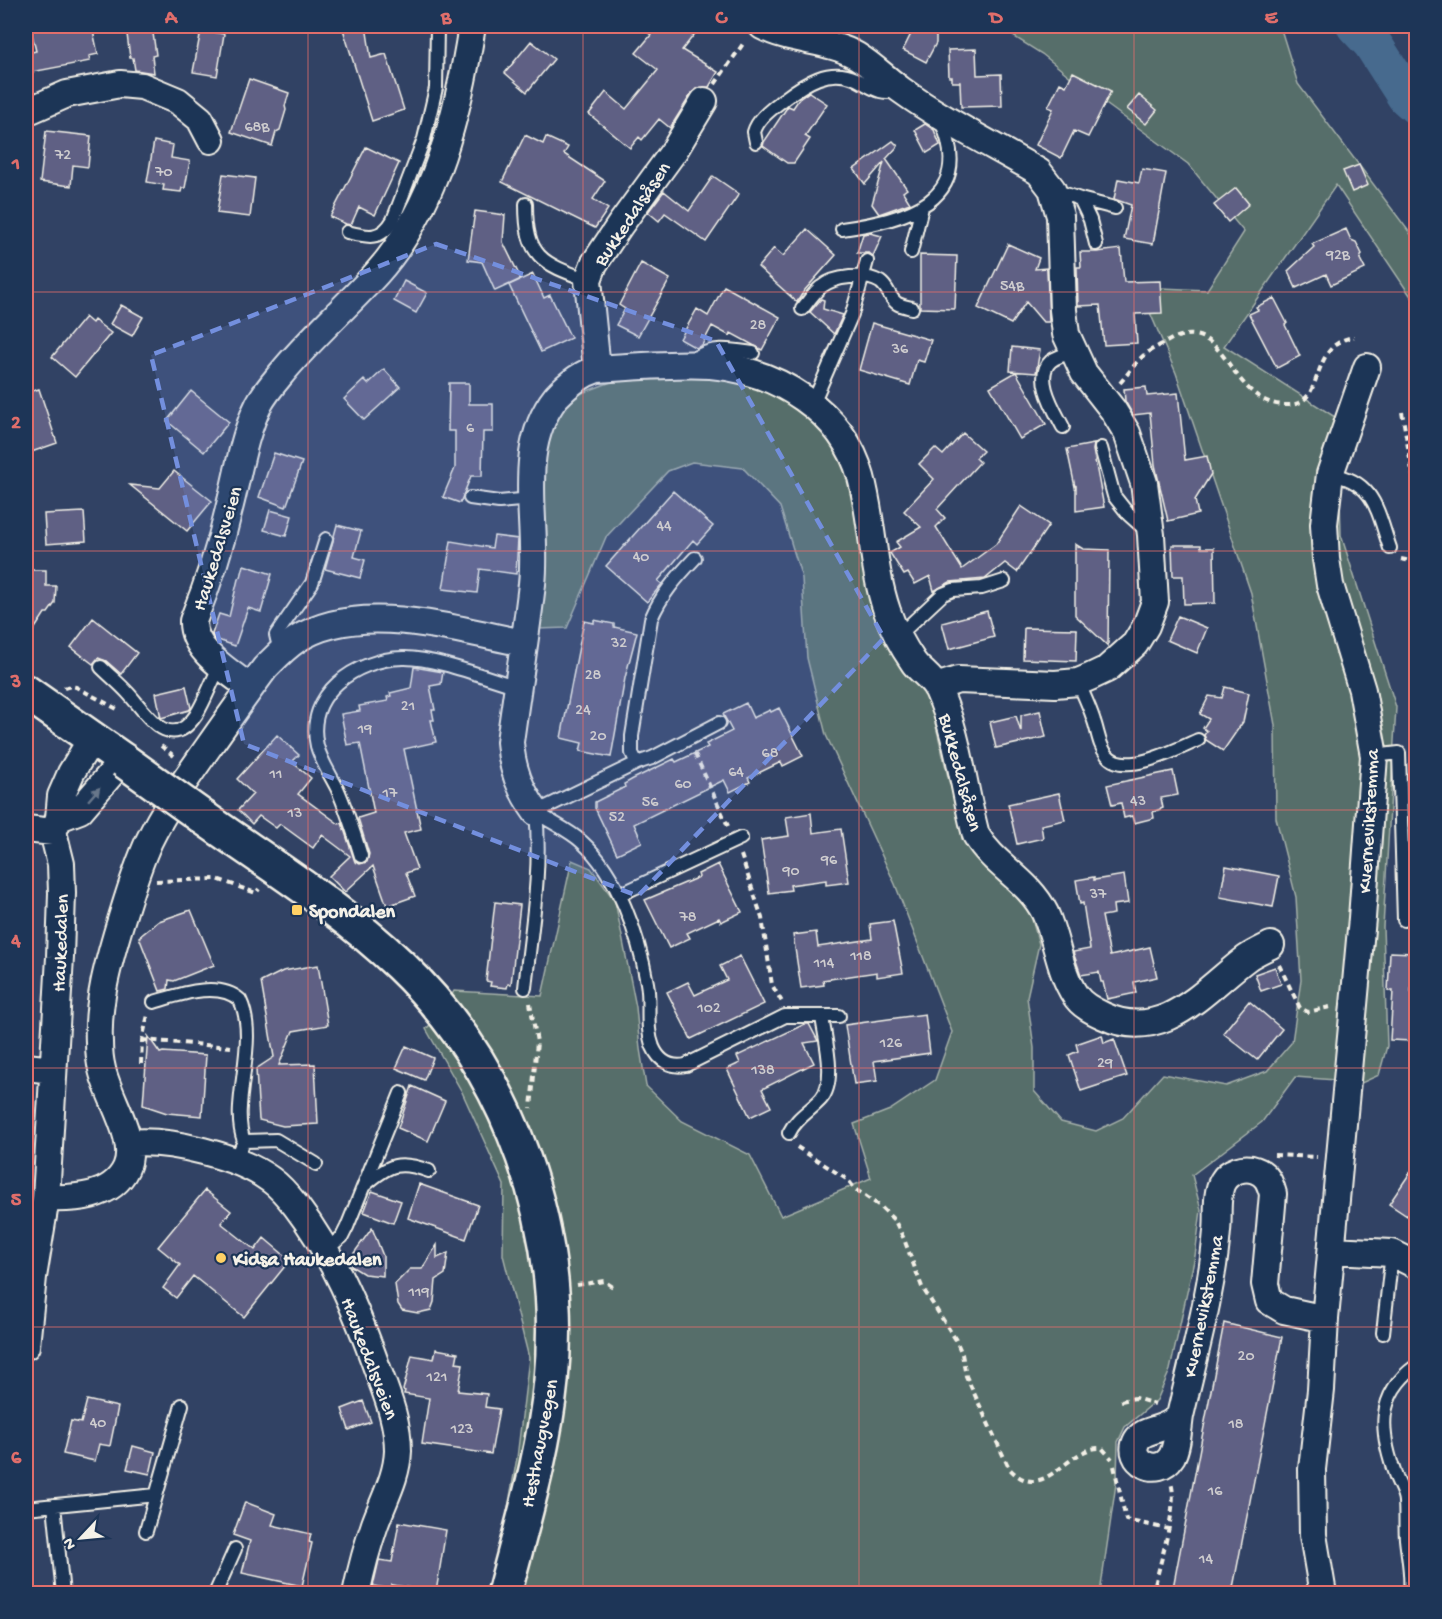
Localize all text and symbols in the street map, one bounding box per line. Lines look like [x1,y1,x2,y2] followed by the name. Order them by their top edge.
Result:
[164,8,179,31] text: A
[440,8,452,31] text: B
[715,8,729,31] text: C
[987,8,1003,31] text: D
[1265,8,1279,31] text: E
[244,119,270,138] house number: 68B
[54,147,71,166] house number: 72
[11,154,20,177] text: 1
[589,158,677,272] street label: Bukkedalsåsen
[154,164,173,183] house number: 70
[1325,247,1351,266] house number: 92B
[1000,278,1025,297] house number: 54B
[750,317,767,336] house number: 28
[891,341,909,360] house number: 36
[11,413,21,436] text: 2
[466,420,475,439] house number: 6
[189,483,249,614] street label: Haukedalsveien
[656,518,672,537] house number: 44
[633,549,649,568] house number: 40
[610,635,627,654] house number: 32
[585,667,602,686] house number: 28
[10,672,21,695] text: 3
[401,698,415,717] house number: 21
[575,702,591,721] house number: 24
[932,710,986,835] street label: Bukkedalsåsen
[357,721,372,740] house number: 19
[590,728,606,747] house number: 20
[762,745,779,764] house number: 68
[1355,748,1386,894] street label: Kvernevikstemma
[728,764,744,783] house number: 64
[269,766,282,785] house number: 11
[674,776,692,795] house number: 60
[382,785,398,804] house number: 17
[87,787,100,802] one-way arrow
[1130,793,1146,812] house number: 43
[642,794,659,813] house number: 56
[287,805,302,824] house number: 13
[609,809,625,828] house number: 52
[820,852,838,871] house number: 96
[781,863,800,882] house number: 90
[1089,886,1107,905] house number: 37
[49,893,76,993] street label: Haukedalen
[309,902,396,925] place label: Spondalen
[290,903,304,917] marker: Spondalen
[678,909,697,928] house number: 78
[10,931,21,954] text: 4
[849,948,872,967] house number: 118
[813,955,835,974] house number: 114
[696,1000,721,1019] house number: 102
[879,1035,903,1054] house number: 126
[1097,1055,1113,1074] house number: 29
[750,1062,775,1081] house number: 138
[11,1190,22,1213] text: 5
[1180,1233,1231,1380] street label: Kvernevikstemma
[232,1250,382,1273] place label: Kidsa Haukedalen
[214,1251,228,1265] marker: Kidsa Haukedalen
[408,1284,429,1303] house number: 119
[334,1295,402,1424] street label: Haukedalsveien
[1238,1348,1254,1367] house number: 20
[426,1369,447,1388] house number: 121
[518,1377,565,1510] street label: Hesthaugvegen
[90,1415,106,1434] house number: 40
[1227,1416,1244,1435] house number: 18
[450,1421,473,1440] house number: 123
[11,1448,22,1471] text: 6
[1207,1483,1223,1502] house number: 16
[51,1508,111,1568] north arrow
[60,1534,81,1552] text: N
[1198,1551,1213,1570] house number: 14

